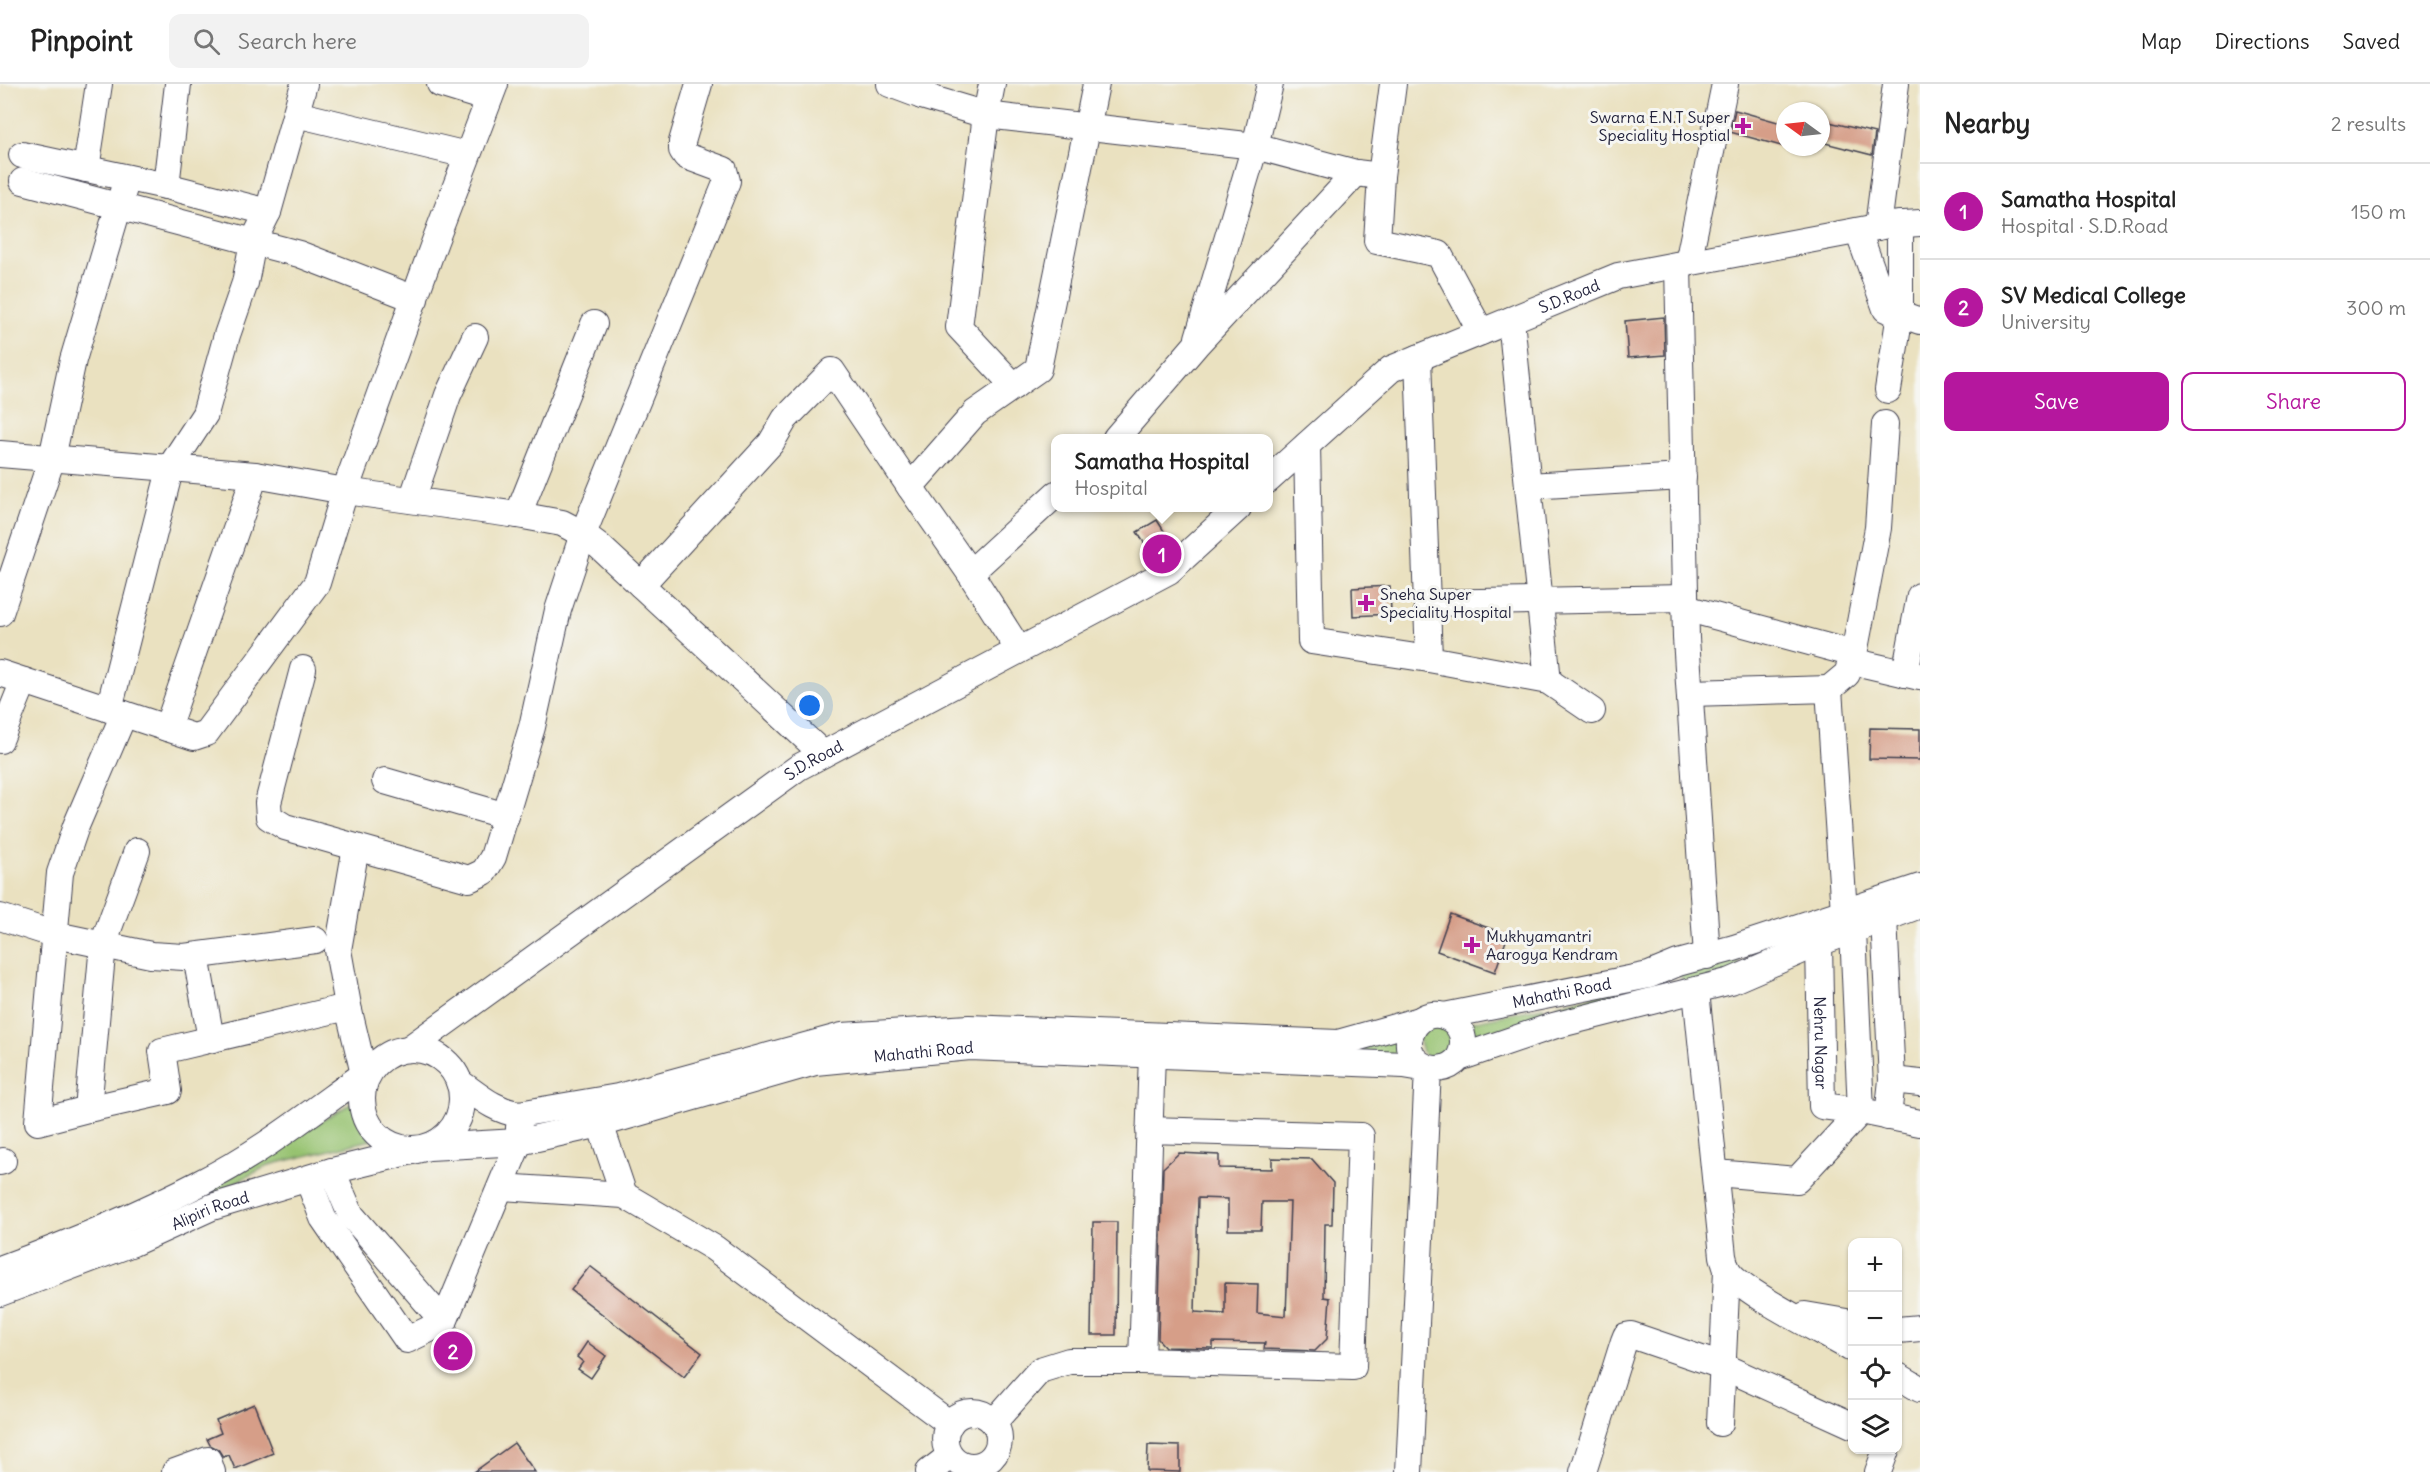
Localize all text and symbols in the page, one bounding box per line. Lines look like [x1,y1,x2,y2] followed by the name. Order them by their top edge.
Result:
[169,14,589,68] search box
[30,23,133,59] text: Pinpoint
[190,25,223,58] icon: search
[238,27,357,55] text: Search here
[2141,28,2182,55] text: Map
[2215,28,2309,55] text: Directions
[2342,28,2400,55] text: Saved
[1776,102,1830,156] north arrow
[1590,107,1730,145] place label: Swarna E.N.T Super Speciality Hosptial
[1944,107,2030,140] text: Nearby
[2331,111,2406,136] text: 2 results
[1734,117,1752,135] marker: Swarna E.N.T Super Speciality Hosptial
[2001,185,2176,213] text: Samatha Hospital
[1960,199,1967,224] text: 1
[2351,199,2406,224] text: 150 m
[2001,213,2168,238] text: Hospital · S.D.Road
[1535,275,1602,318] street label: S.D.Road
[2001,281,2186,309] text: SV Medical College
[1958,295,1969,320] text: 2
[2346,295,2406,320] text: 300 m
[2001,309,2091,334] text: University
[1944,372,2169,431] button: Save
[2181,372,2406,431] button: Share
[1051,434,1273,512] popup
[1074,447,1250,475] text: Samatha Hospital
[1074,475,1148,500] text: Hospital
[1142,532,1182,576] pin: 1
[1380,584,1512,622] place label: Sneha Super Speciality Hospital
[1357,594,1375,612] marker: Sneha Super Speciality Hospital
[795,691,824,720] your location
[780,736,846,784] street label: S.D.Road
[1486,926,1618,964] place label: Mukhyamantri Aarogya Kendram
[1463,936,1481,954] marker: Mukhyamantri Aarogya Kendram
[1511,973,1613,1012] street label: Mahathi Road
[1810,996,1832,1090] street label: Nehru Nagar
[873,1037,974,1066] street label: Mahathi Road
[168,1187,251,1234] street label: Alipiri Road
[1848,1238,1902,1454] map controls
[1848,1238,1902,1292] button: +
[1848,1292,1902,1346] button: −
[434,1328,472,1374] pin: 2
[1848,1346,1902,1400] button: locate
[1848,1400,1902,1454] button: layers

